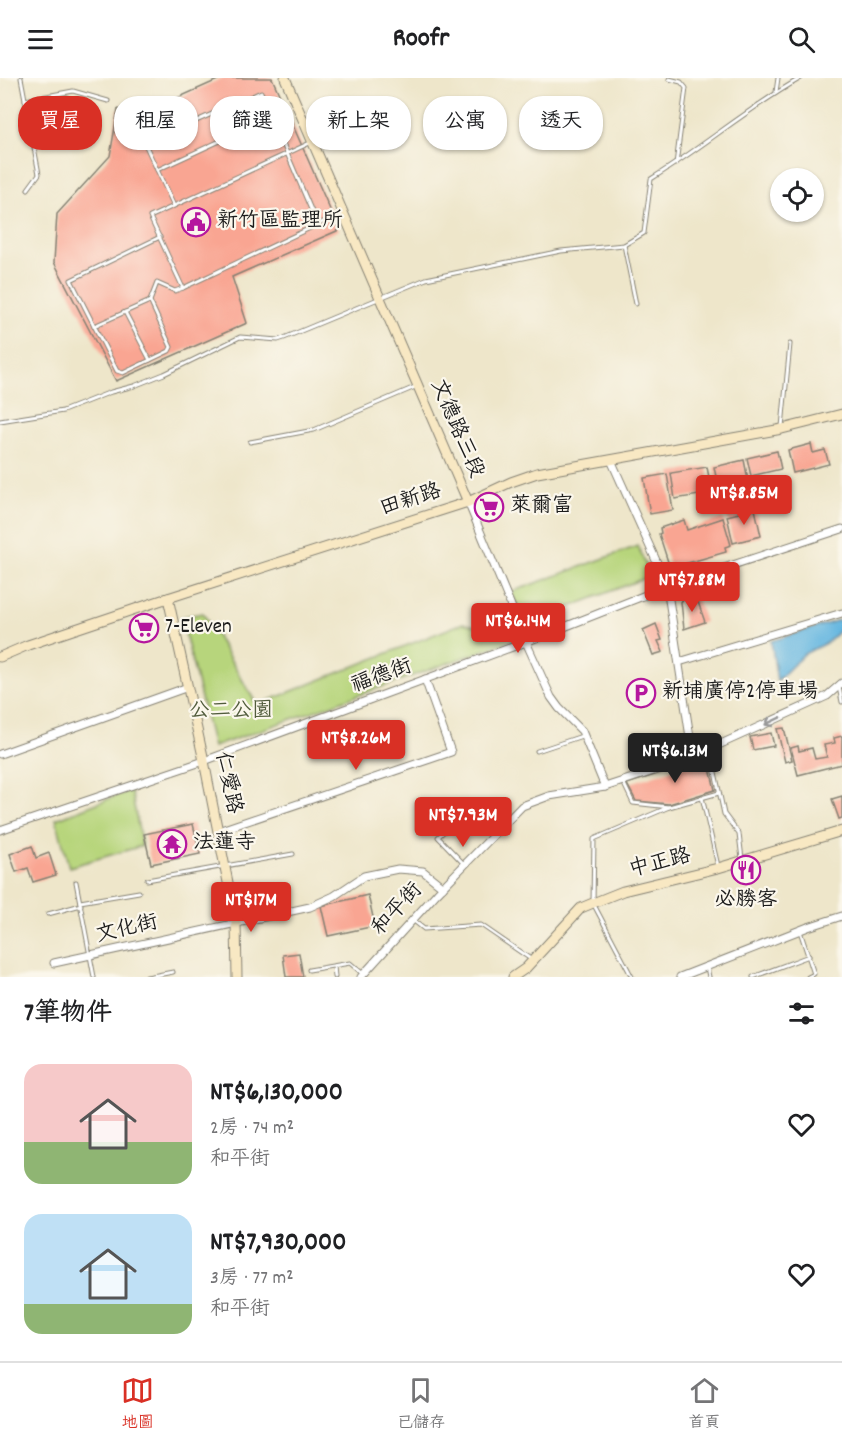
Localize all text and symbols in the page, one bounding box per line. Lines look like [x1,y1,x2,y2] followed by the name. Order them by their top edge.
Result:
[393,20,449,59] text: Roofr
[24,23,57,56] icon: menu
[785,23,818,56] icon: search
[18,96,102,150] chip: 買屋
[114,96,198,150] chip: 租屋
[210,96,294,150] chip: 篩選
[306,96,411,150] chip: 新上架
[423,96,507,150] chip: 公寓
[519,96,603,150] chip: 透天
[770,168,824,222] map controls
[770,168,824,222] button: locate
[180,206,212,238] public building icon: 新竹區監理所
[217,207,343,237] place label: 新竹區監理所
[422,375,490,483] street label: 文德路三段
[682,475,806,526] pin: NT$8.85M
[376,477,446,525] street label: 田新路
[710,480,778,508] text: NT$8.85M
[473,491,505,523] supermarket icon: 萊爾富
[510,492,573,522] place label: 萊爾富
[630,562,754,613] pin: NT$7.88M
[659,567,725,595] text: NT$7.88M
[456,603,580,654] pin: NT$6.14M
[485,608,551,636] text: NT$6.14M
[128,612,160,644] supermarket icon: 7-Eleven
[165,613,232,643] place label: 7-Eleven
[347,652,417,702] street label: 福德街
[625,677,657,709] parking icon: 新埔廣停2停車場
[662,678,818,708] place label: 新埔廣停2停車場
[189,697,273,727] park label: 公二公園
[764,715,782,727] one-way arrow
[294,720,418,771] pin: NT$8.26M
[321,725,391,753] text: NT$8.26M
[613,733,737,784] pin: NT$6.13M
[642,738,708,766] text: NT$6.13M
[206,749,248,817] street label: 仁愛路
[401,797,525,848] pin: NT$7.93M
[429,802,497,830] text: NT$7.93M
[156,828,188,860] temple icon: 法蓮寺
[193,829,256,859] place label: 法蓮寺
[626,842,694,886] street label: 中正路
[730,854,762,886] restaurant icon: 必勝客
[366,877,430,943] street label: 和平街
[202,882,300,933] pin: NT$17M
[715,886,778,916] place label: 必勝客
[225,887,277,915] text: NT$17M
[93,908,161,952] street label: 文化街
[24,996,112,1033] text: 7筆物件
[785,997,818,1030] icon: filters
[210,1075,343,1112] text: NT$6,130,000
[72,1088,144,1160] icon: home
[785,1108,818,1141] icon: heart
[210,1115,294,1143] text: 2房 · 74 m²
[210,1146,270,1174] text: 和平街
[210,1225,346,1262] text: NT$7,930,000
[72,1238,144,1310] icon: home
[785,1258,818,1291] icon: heart
[210,1265,294,1293] text: 3房 · 77 m²
[210,1296,270,1324] text: 和平街
[121,1374,154,1435] tab: 地圖
[397,1374,445,1435] tab: 已儲存
[688,1374,721,1435] tab: 首頁

